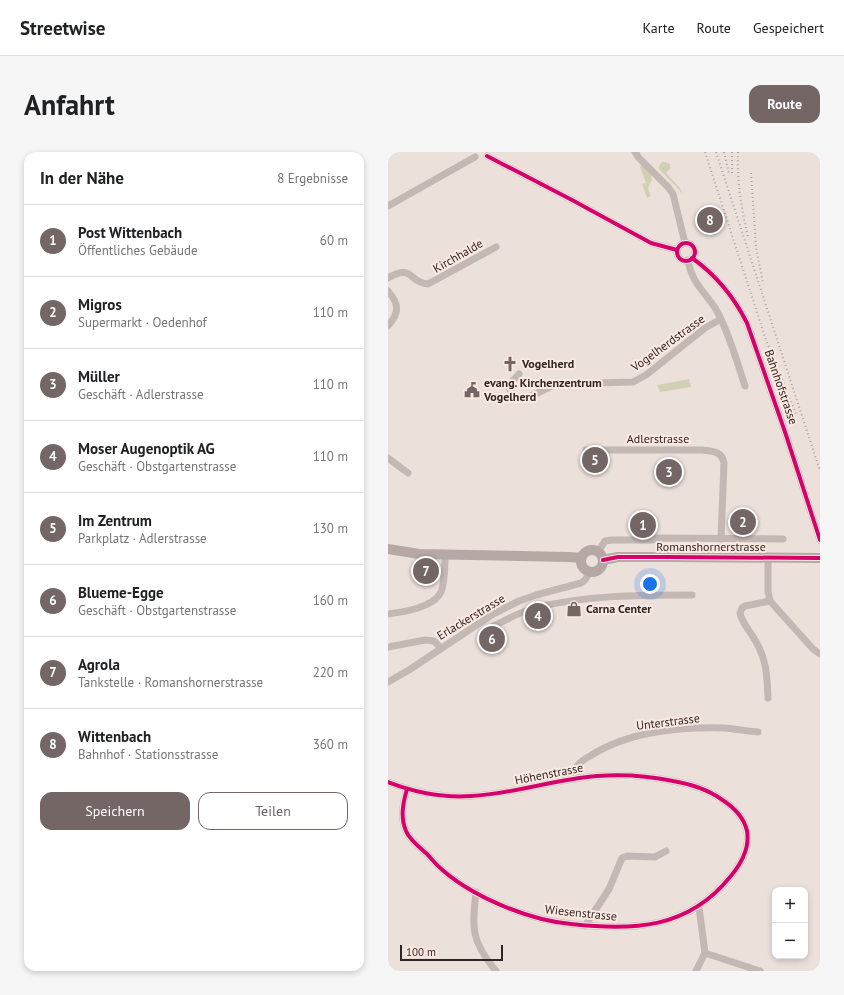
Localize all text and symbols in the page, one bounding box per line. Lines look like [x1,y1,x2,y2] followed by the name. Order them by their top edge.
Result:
[20,16,105,40] text: Streetwise
[643,19,675,37] text: Karte
[697,19,731,37] text: Route
[753,19,824,37] text: Gespeichert
[749,85,820,123] button: Route
[24,86,115,123] text: Anfahrt
[40,167,124,189] text: In der Nähe
[277,170,348,187] text: 8 Ergebnisse
[697,205,723,235] pin: 8
[78,223,182,242] text: Post Wittenbach
[49,232,57,249] text: 1
[320,232,348,249] text: 60 m
[430,235,485,276] street label: Kirchhalde
[78,242,198,259] text: Öffentliches Gebäude
[78,295,122,314] text: Migros
[49,304,57,321] text: 2
[313,304,348,321] text: 110 m
[627,311,707,375] street label: Vogelherdstrasse
[78,314,207,331] text: Supermarkt · Oedenhof
[762,347,801,426] street label: Bahnhofstrasse
[501,355,519,373] church icon: Vogelherd
[521,356,574,371] place label: Vogelherd
[78,367,120,386] text: Müller
[483,375,602,404] place label: evang. Kirchenzentrum Vogelherd
[49,376,57,393] text: 3
[313,376,348,393] text: 110 m
[463,381,481,399] public building icon: evang. Kirchenzentrum Vogelherd
[78,386,204,403] text: Geschäft · Adlerstrasse
[627,431,689,446] street label: Adlerstrasse
[78,439,215,458] text: Moser Augenoptik AG
[582,445,608,475] pin: 5
[49,448,57,465] text: 4
[313,448,348,465] text: 110 m
[656,457,682,487] pin: 3
[78,458,236,475] text: Geschäft · Obstgartenstrasse
[730,507,756,537] pin: 2
[630,510,656,540] pin: 1
[78,511,152,530] text: Im Zentrum
[49,520,57,537] text: 5
[313,520,348,537] text: 130 m
[78,530,207,547] text: Parkplatz · Adlerstrasse
[656,539,766,554] street label: Romanshornerstrasse
[413,556,439,586] pin: 7
[640,574,660,594] your location
[78,583,164,602] text: Blueme-Egge
[434,590,507,643] street label: Erlackerstrasse
[49,592,57,609] text: 6
[313,592,348,609] text: 160 m
[565,600,583,618] shop icon: Carna Center
[525,601,551,631] pin: 4
[586,601,652,616] place label: Carna Center
[78,602,236,619] text: Geschäft · Obstgartenstrasse
[479,624,505,654] pin: 6
[78,655,120,674] text: Agrola
[49,664,57,681] text: 7
[313,664,348,681] text: 220 m
[78,674,263,691] text: Tankstelle · Romanshornerstrasse
[635,710,701,733] street label: Unterstrasse
[78,727,151,746] text: Wittenbach
[49,736,57,753] text: 8
[313,736,348,753] text: 360 m
[78,746,218,763] text: Bahnhof · Stationsstrasse
[514,760,584,787] street label: Höhenstrasse
[40,792,190,830] button: Speichern
[198,792,348,830] button: Teilen
[772,887,808,959] map controls
[772,887,808,923] button: +
[544,901,618,924] street label: Wiesenstrasse
[772,923,808,959] button: −
[400,943,503,962] scale bar
[406,945,436,959] text: 100 m

